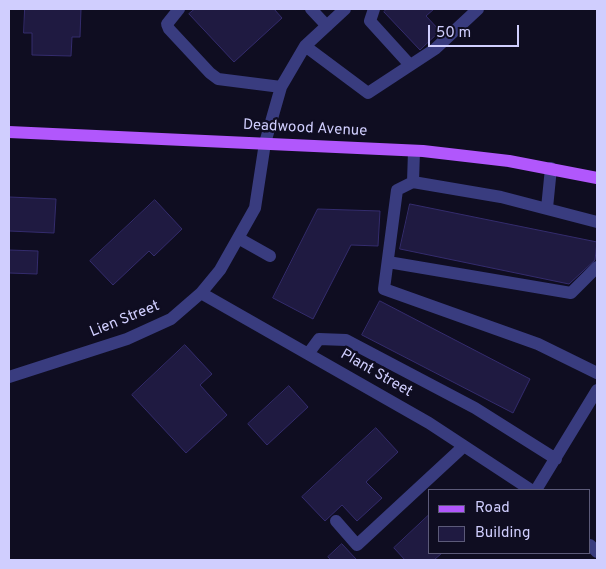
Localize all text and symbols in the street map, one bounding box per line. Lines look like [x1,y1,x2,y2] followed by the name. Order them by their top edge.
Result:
[431,15,522,47] scale bar
[436,24,471,43] text: 50 m
[242,117,368,141] street label: Deadwood Avenue
[87,298,163,342] street label: Lien Street
[337,346,415,402] street label: Plant Street
[428,489,591,554] legend
[475,499,510,518] text: Road
[475,524,530,543] text: Building

